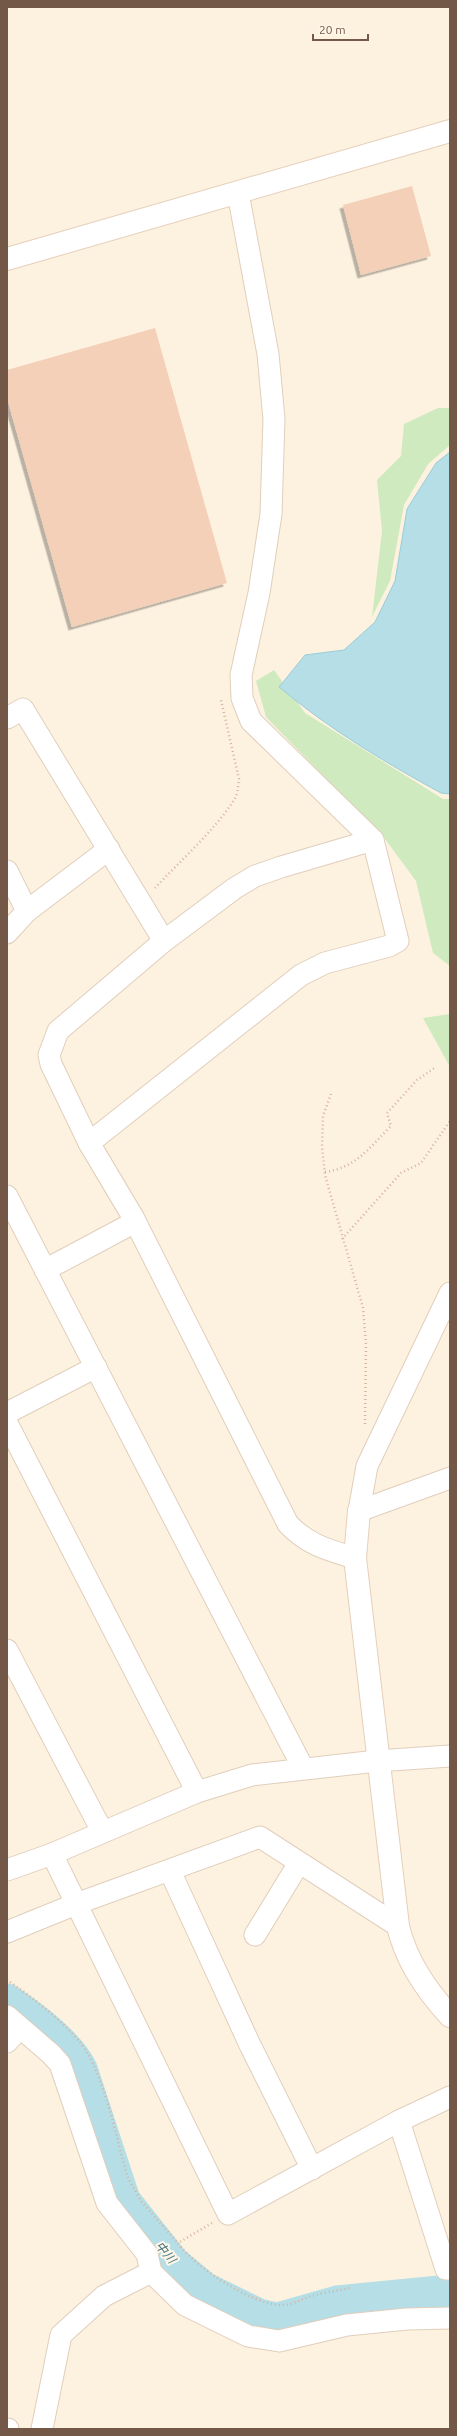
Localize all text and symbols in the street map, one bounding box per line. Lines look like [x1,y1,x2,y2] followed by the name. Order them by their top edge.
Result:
[313,16,368,42] scale bar
[319,23,346,36] text: 20 m
[153,2239,180,2267] water label: 中川

